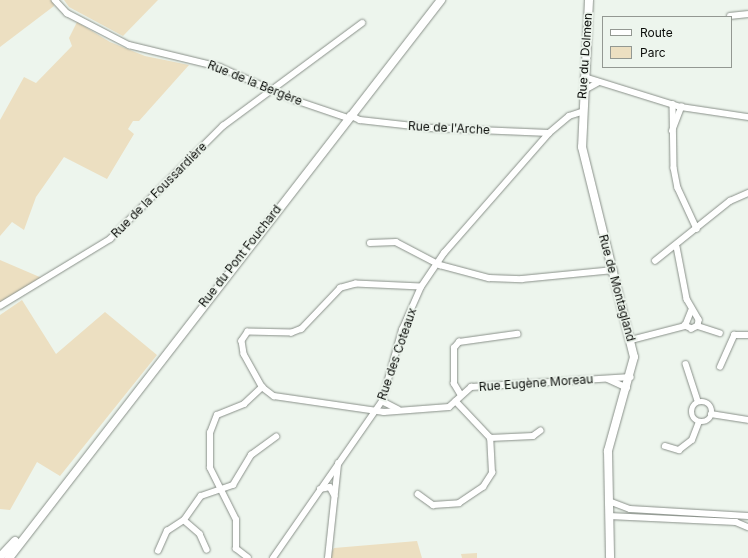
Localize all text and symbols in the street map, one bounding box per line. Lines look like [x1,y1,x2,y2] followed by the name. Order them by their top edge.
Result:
[575,12,595,100] street label: Rue du Dolmen
[602,16,732,68] legend
[640,25,673,40] text: Route
[640,45,666,60] text: Parc
[206,57,304,109] street label: Rue de la Bergère
[408,119,490,137] street label: Rue de l'Arche
[108,139,210,241] street label: Rue de la Foussardière
[196,202,284,310] street label: Rue du Pont Fouchard
[596,233,638,343] street label: Rue de Montagland
[374,306,420,402] street label: Rue des Coteaux
[478,372,594,394] street label: Rue Eugène Moreau

